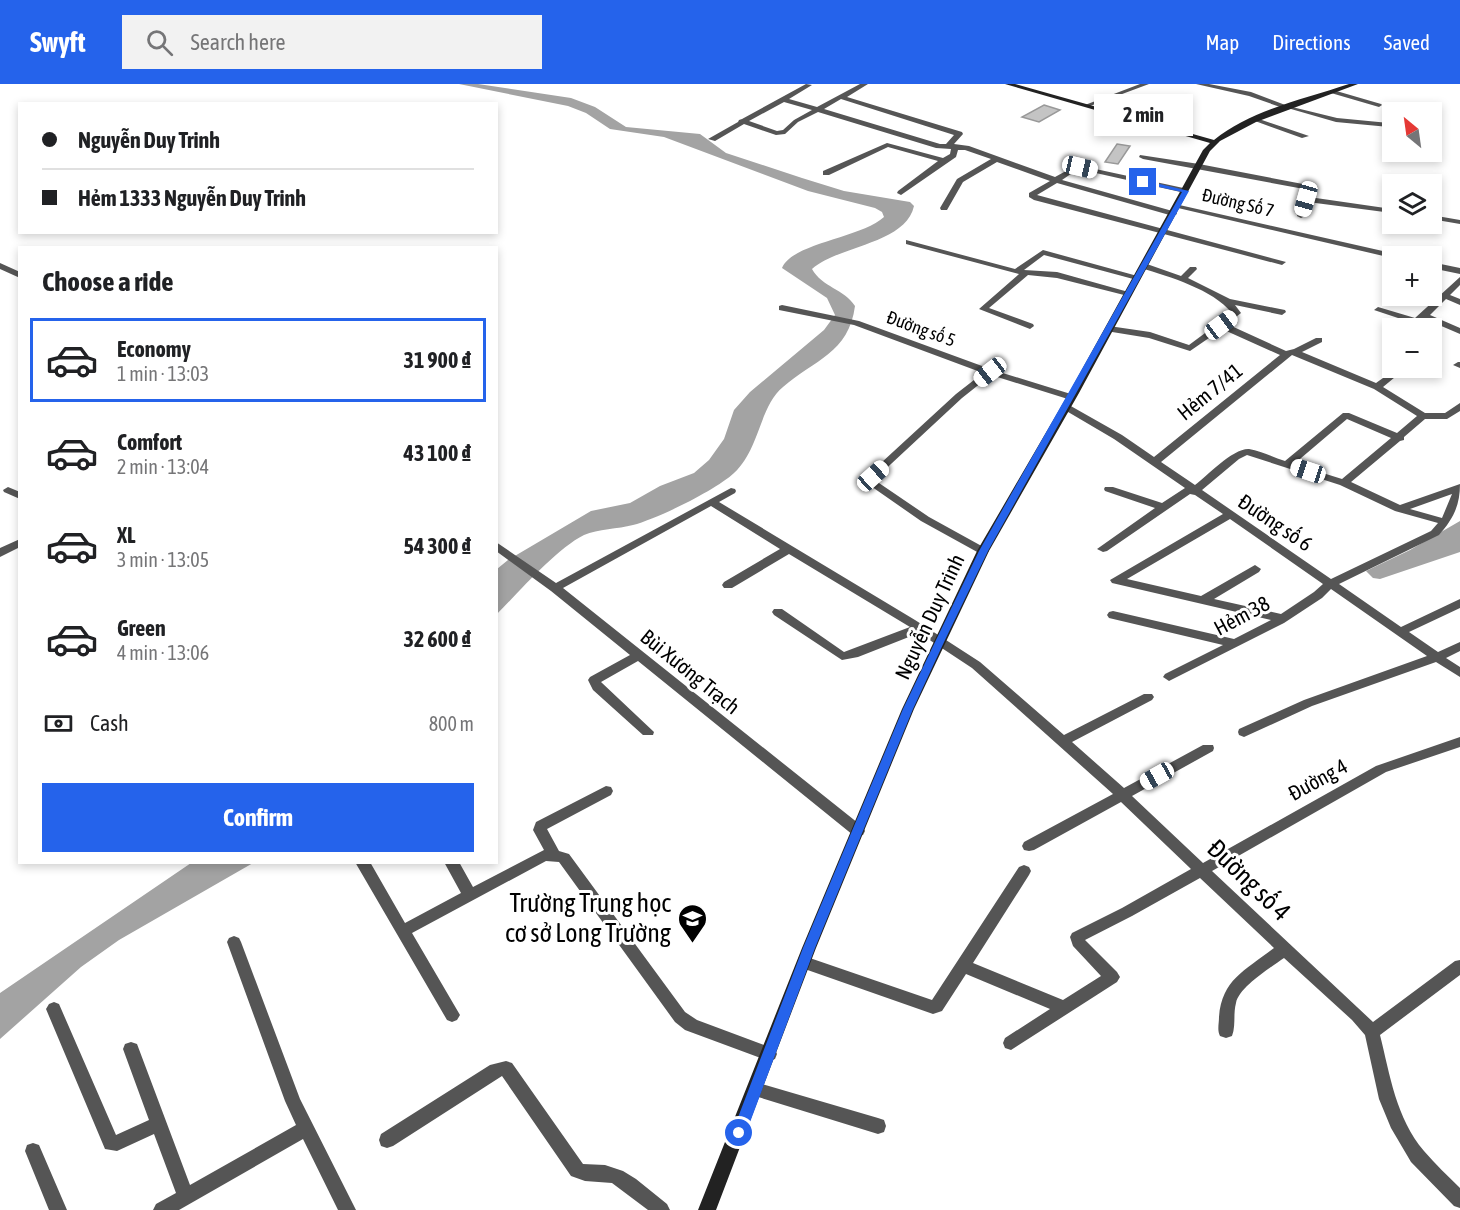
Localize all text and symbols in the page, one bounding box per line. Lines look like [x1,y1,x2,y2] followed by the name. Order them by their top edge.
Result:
[122,15,542,69] search box
[30,26,86,58] text: Swyft
[143,26,176,59] icon: search
[191,29,285,55] text: Search here
[1205,30,1239,54] text: Map
[1272,30,1351,54] text: Directions
[1384,30,1430,54] text: Saved
[1094,95,1192,137] callout: 2 min
[1382,102,1442,162] north arrow
[1382,102,1442,378] map controls
[1123,103,1164,126] text: 2 min
[78,127,220,153] text: Nguyễn Duy Trinh
[1060,154,1100,180] car
[1129,168,1156,195] route end
[1382,174,1442,234] button: layers
[1292,179,1320,219] car
[1200,183,1276,221] street label: Đường Số 7
[78,185,306,211] text: Hẻm 1333 Nguyễn Duy Trinh
[1382,246,1442,306] button: +
[42,266,174,297] text: Choose a ride
[884,305,959,351] street label: Đường số 5
[1201,307,1241,343] car
[1382,318,1442,378] button: −
[45,333,99,387] icon: car
[117,336,191,362] text: Economy
[404,347,471,373] text: 31 900 ₫
[970,354,1010,390] car
[1172,358,1247,425] street label: Hẻm 7/41
[117,362,209,385] text: 1 min · 13:03
[45,426,99,480] icon: car
[117,429,182,455] text: Comfort
[404,440,471,466] text: 43 100 ₫
[117,455,209,478] text: 2 min · 13:04
[854,457,892,495] car
[1288,457,1328,485] car
[1234,489,1317,556] street label: Đường số 6
[45,519,99,573] icon: car
[117,522,135,548] text: XL
[404,533,471,559] text: 54 300 ₫
[117,548,209,571] text: 3 min · 13:05
[890,550,969,683] street label: Nguyễn Duy Trinh
[1210,591,1274,640] street label: Hẻm 38
[45,612,99,666] icon: car
[117,615,166,641] text: Green
[636,624,745,719] street label: Bùi Xương Trạch
[404,626,471,652] text: 32 600 ₫
[117,641,209,664] text: 4 min · 13:06
[42,707,75,740] icon: cash
[90,710,129,736] text: Cash
[429,712,474,735] text: 800 m
[1284,753,1351,805] street label: Đường 4
[1137,759,1177,793] car
[42,783,474,852] button: Confirm
[1201,833,1297,927] street label: Đường số 4
[505,888,672,948] place label: Trường Trung học cơ sở Long Trường
[676,902,708,944] school or university icon: Trường Trung học cơ sở Long Trường
[725,1119,752,1146] route start

